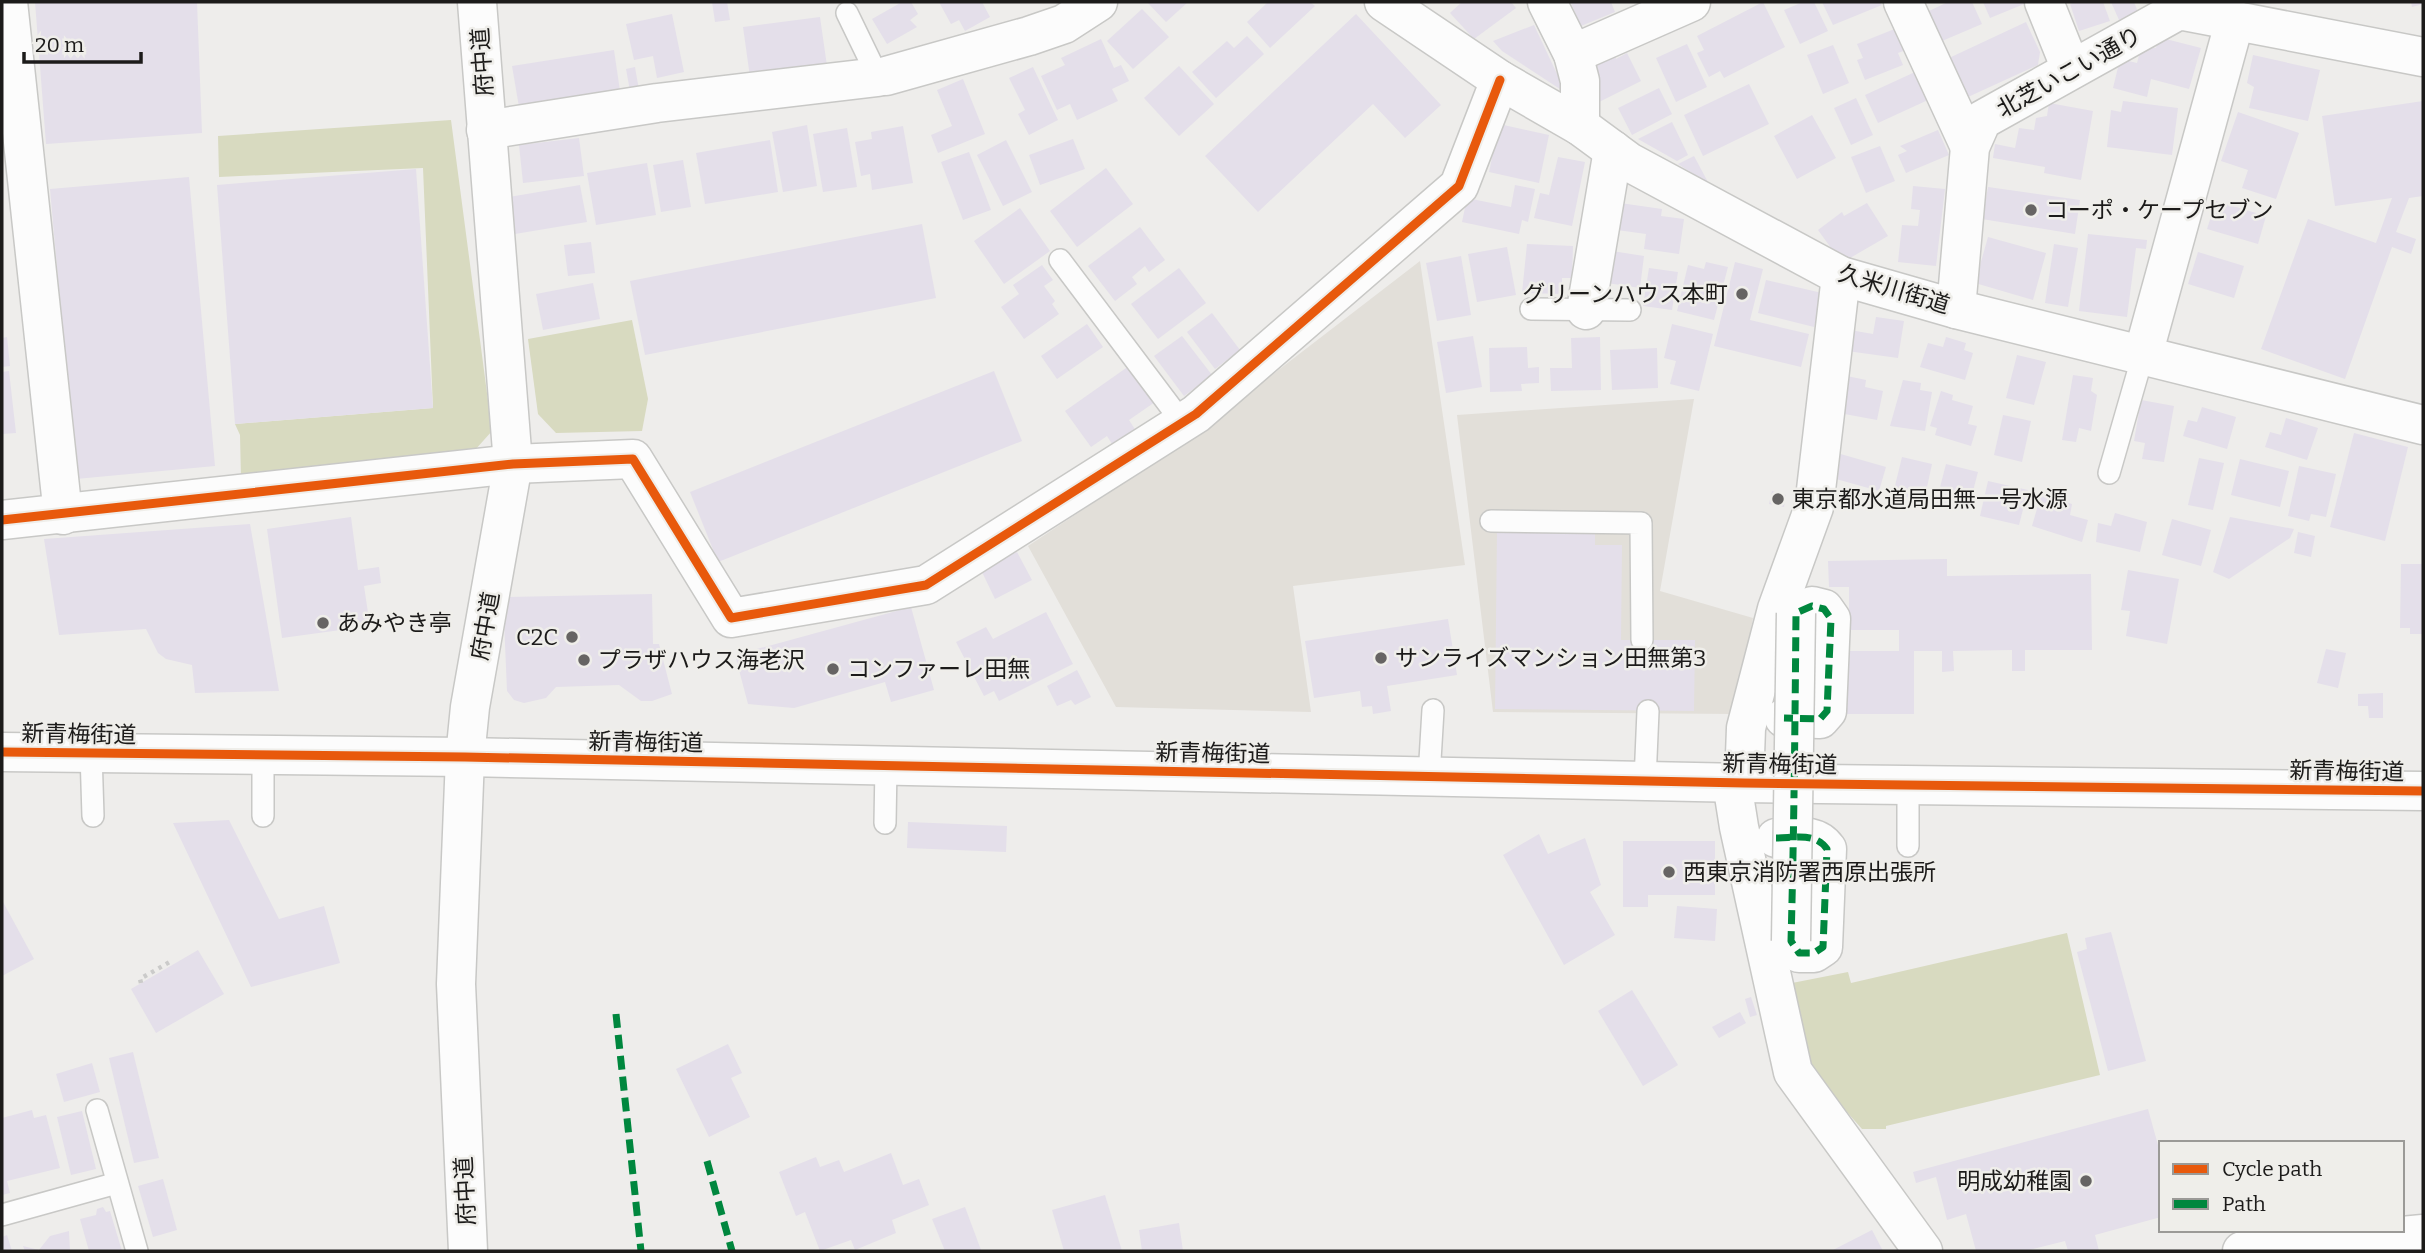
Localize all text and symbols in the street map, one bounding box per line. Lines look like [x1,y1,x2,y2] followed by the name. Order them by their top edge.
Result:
[24,21,142,65] scale bar
[1992,21,2146,123] street label: 北芝いこい通り
[466,27,498,97] street label: 府中道
[35,32,84,58] text: 20 m
[2045,196,2274,224] place label: コーポ・ケープセブン
[2023,202,2039,218] marker: コーポ・ケープセブン
[1835,259,1953,319] street label: 久米川街道
[1522,280,1728,308] place label: グリーンハウス本町
[1734,286,1750,302] marker: グリーンハウス本町
[1792,485,2068,513] place label: 東京都水道局田無一号水源
[1770,491,1786,507] marker: 東京都水道局田無一号水源
[465,590,505,662] street label: 府中道
[337,609,452,637] place label: あみやき亭
[315,615,331,631] marker: あみやき亭
[516,623,558,651] place label: C2C
[564,629,580,645] marker: C2C
[1395,644,1706,672] place label: サンライズマンション田無第3
[598,646,805,674] place label: プラザハウス海老沢
[1373,650,1389,666] marker: サンライズマンション田無第3
[576,652,592,668] marker: プラザハウス海老沢
[847,655,1030,683] place label: コンファーレ田無
[825,661,841,677] marker: コンファーレ田無
[21,719,137,749] street label: 新青梅街道
[588,727,704,757] street label: 新青梅街道
[1155,738,1271,768] street label: 新青梅街道
[1722,749,1838,779] street label: 新青梅街道
[2289,756,2405,786] street label: 新青梅街道
[1683,858,1936,886] place label: 西東京消防署西原出張所
[1661,864,1677,880] marker: 西東京消防署西原出張所
[2159,1141,2404,1232] legend
[449,1156,481,1226] street label: 府中道
[2222,1156,2322,1182] text: Cycle path
[1957,1167,2072,1195] place label: 明成幼稚園
[2078,1173,2094,1189] marker: 明成幼稚園
[2222,1191,2266,1217] text: Path

